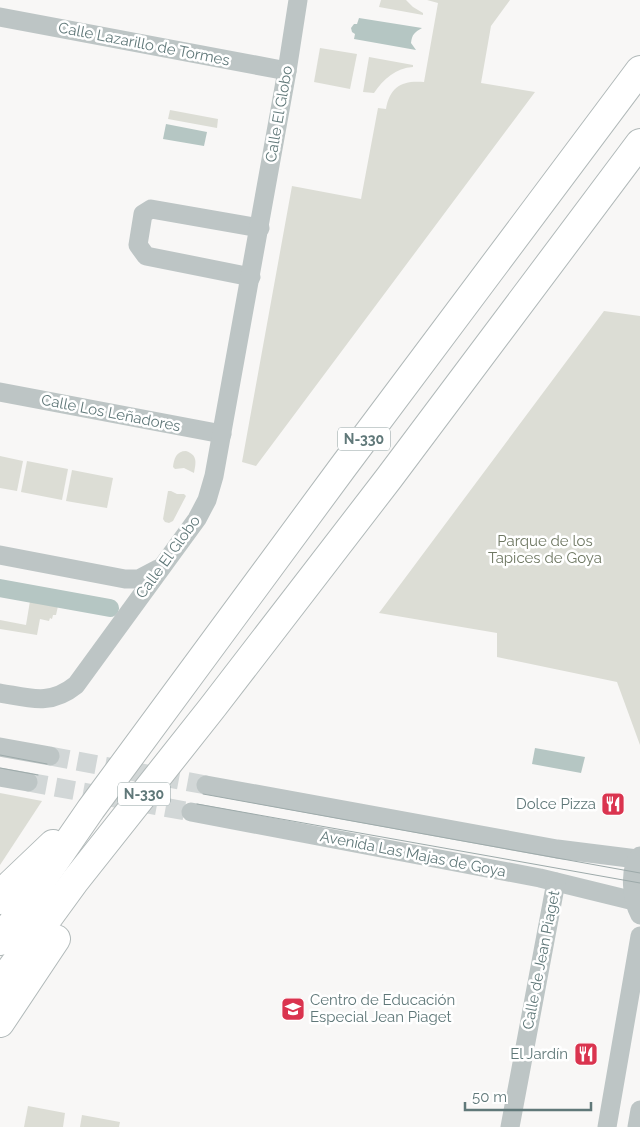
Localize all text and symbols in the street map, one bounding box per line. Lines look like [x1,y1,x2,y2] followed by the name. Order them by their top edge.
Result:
[57,19,231,69] street label: Calle Lazarillo de Tormes
[262,64,296,164] street label: Calle El Globo
[40,391,182,435] street label: Calle Los Leñadores
[338,428,390,450] road number: N-330
[132,512,204,602] street label: Calle El Globo
[488,532,602,567] park label: Parque de los Tapices de Goya
[118,782,170,806] road number: N-330
[600,791,626,817] restaurant icon: Dolce Pizza
[516,795,596,813] place label: Dolce Pizza
[319,827,507,881] street label: Avenida Las Majas de Goya
[519,889,563,1031] street label: Calle de Jean Piaget
[310,991,455,1026] place label: Centro de Educación Especial Jean Piaget
[280,996,306,1022] school or university icon: Centro de Educación Especial Jean Piaget
[573,1041,599,1067] restaurant icon: El Jardín
[510,1045,568,1063] place label: El Jardín
[465,1080,591,1112] scale bar
[472,1088,507,1106] text: 50 m

